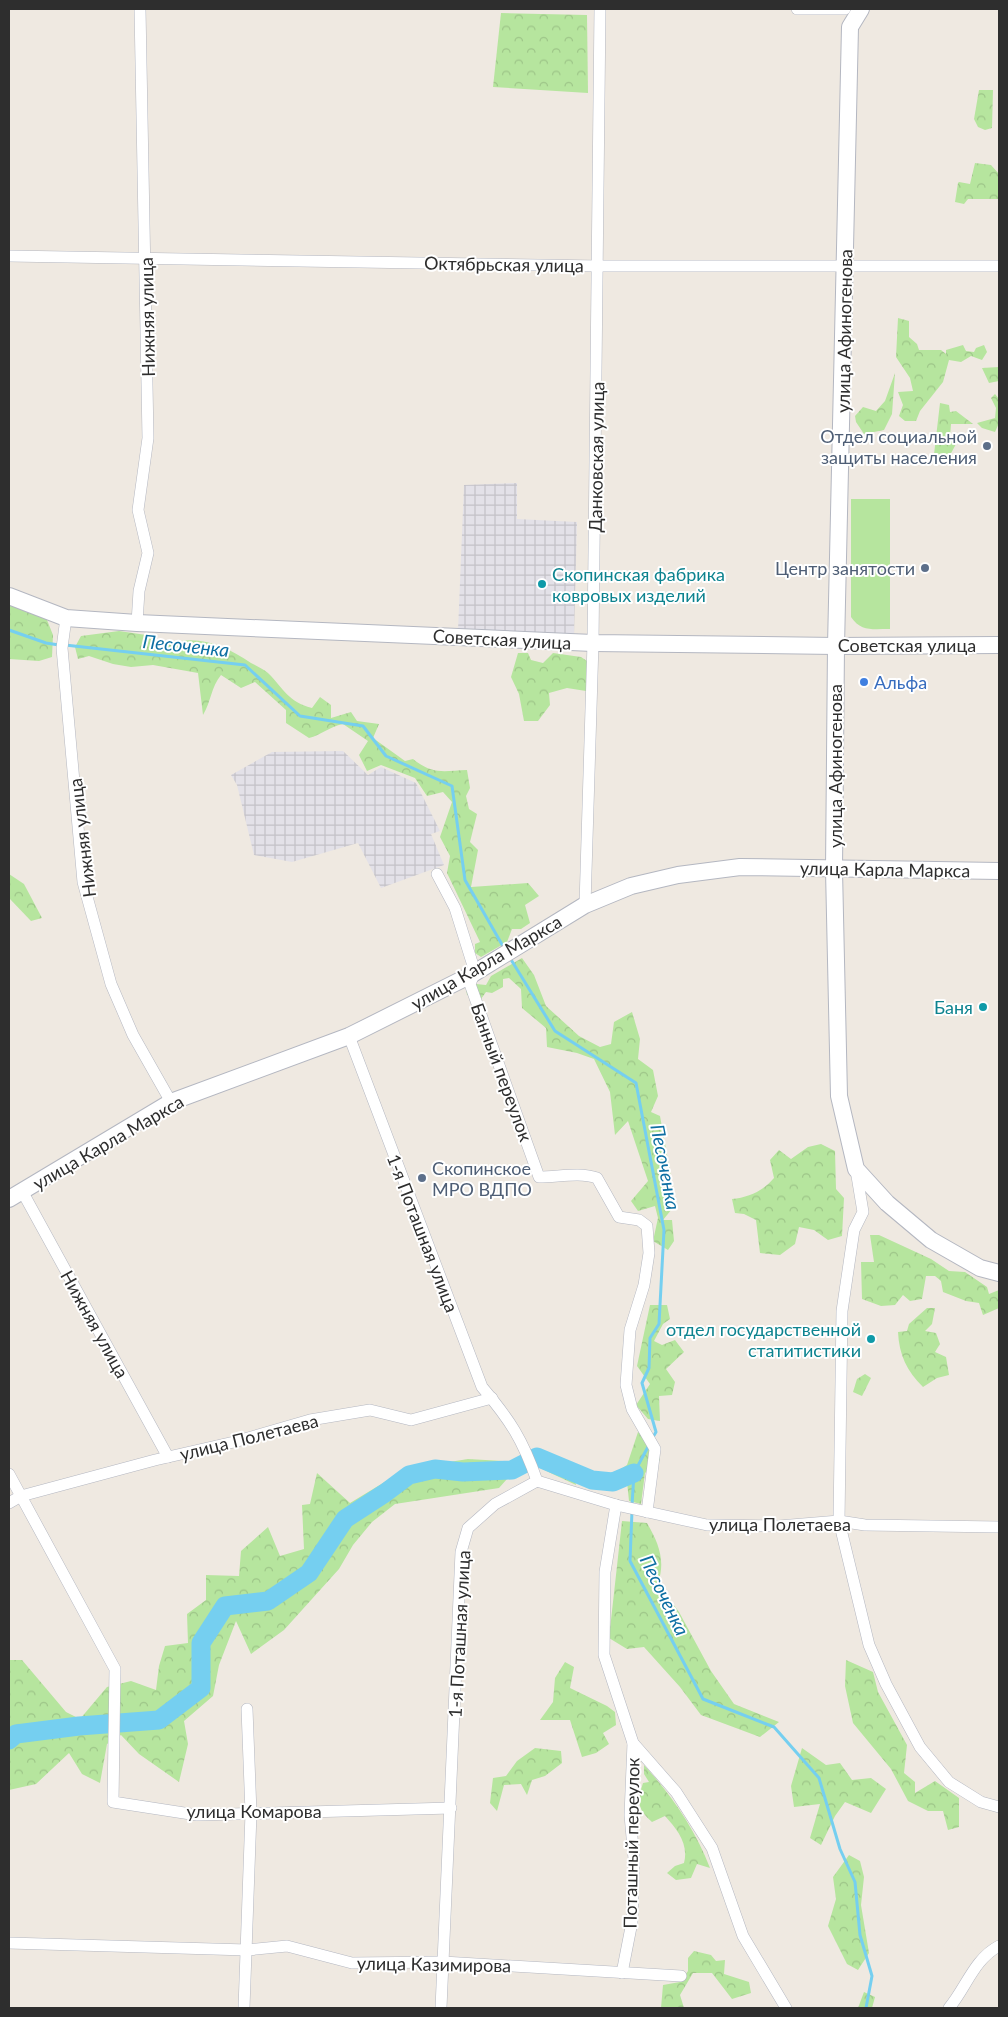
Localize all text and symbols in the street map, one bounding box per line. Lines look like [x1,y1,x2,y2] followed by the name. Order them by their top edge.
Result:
[832,249,856,413] street label: улица Афиногенова
[424,252,584,276] street label: Октябрьская улица
[135,257,159,377] street label: Нижняя улица
[584,381,608,533] street label: Данковская улица
[820,425,977,468] place label: Отдел социальной защиты населения
[981,440,993,452] marker: Отдел социальной защиты населения
[775,557,915,579] place label: Центр занятости
[919,562,931,574] marker: Центр занятости
[552,563,725,606] place label: Скопинская фабрика ковровых изделий
[536,578,548,590] marker: Скопинская фабрика ковровых изделий
[432,624,572,654] street label: Советская улица
[142,629,230,661] water label: Песоченка
[838,634,976,656] street label: Советская улица
[874,671,927,693] place label: Альфа
[858,676,870,688] marker: Альфа
[824,684,846,848] street label: улица Афиногенова
[64,777,100,899] street label: Нижняя улица
[800,857,970,881] street label: улица Карла Маркса
[407,910,565,1014] street label: улица Карла Маркса
[934,996,973,1018] place label: Баня
[467,1000,537,1145] street label: Банный переулок
[977,1001,989,1013] marker: Баня
[29,1090,187,1194] street label: улица Карла Маркса
[646,1122,686,1212] water label: Песоченка
[383,1151,463,1315] street label: 1-я Поташная улица
[432,1157,532,1200] place label: Скопинское МРО ВДПО
[416,1172,428,1184] marker: Скопинское МРО ВДПО
[56,1266,134,1382] street label: Нижняя улица
[666,1318,861,1361] place label: отдел государственной статитистики
[865,1333,877,1345] marker: отдел государственной статитистики
[177,1409,321,1465] street label: улица Полетаева
[709,1513,851,1535] street label: улица Полетаева
[444,1550,474,1718] street label: 1-я Поташная улица
[636,1551,694,1639] water label: Песоченка
[619,1757,644,1929] street label: Поташный переулок
[186,1800,322,1822] street label: улица Комарова
[357,1952,511,1976] street label: улица Казимирова

